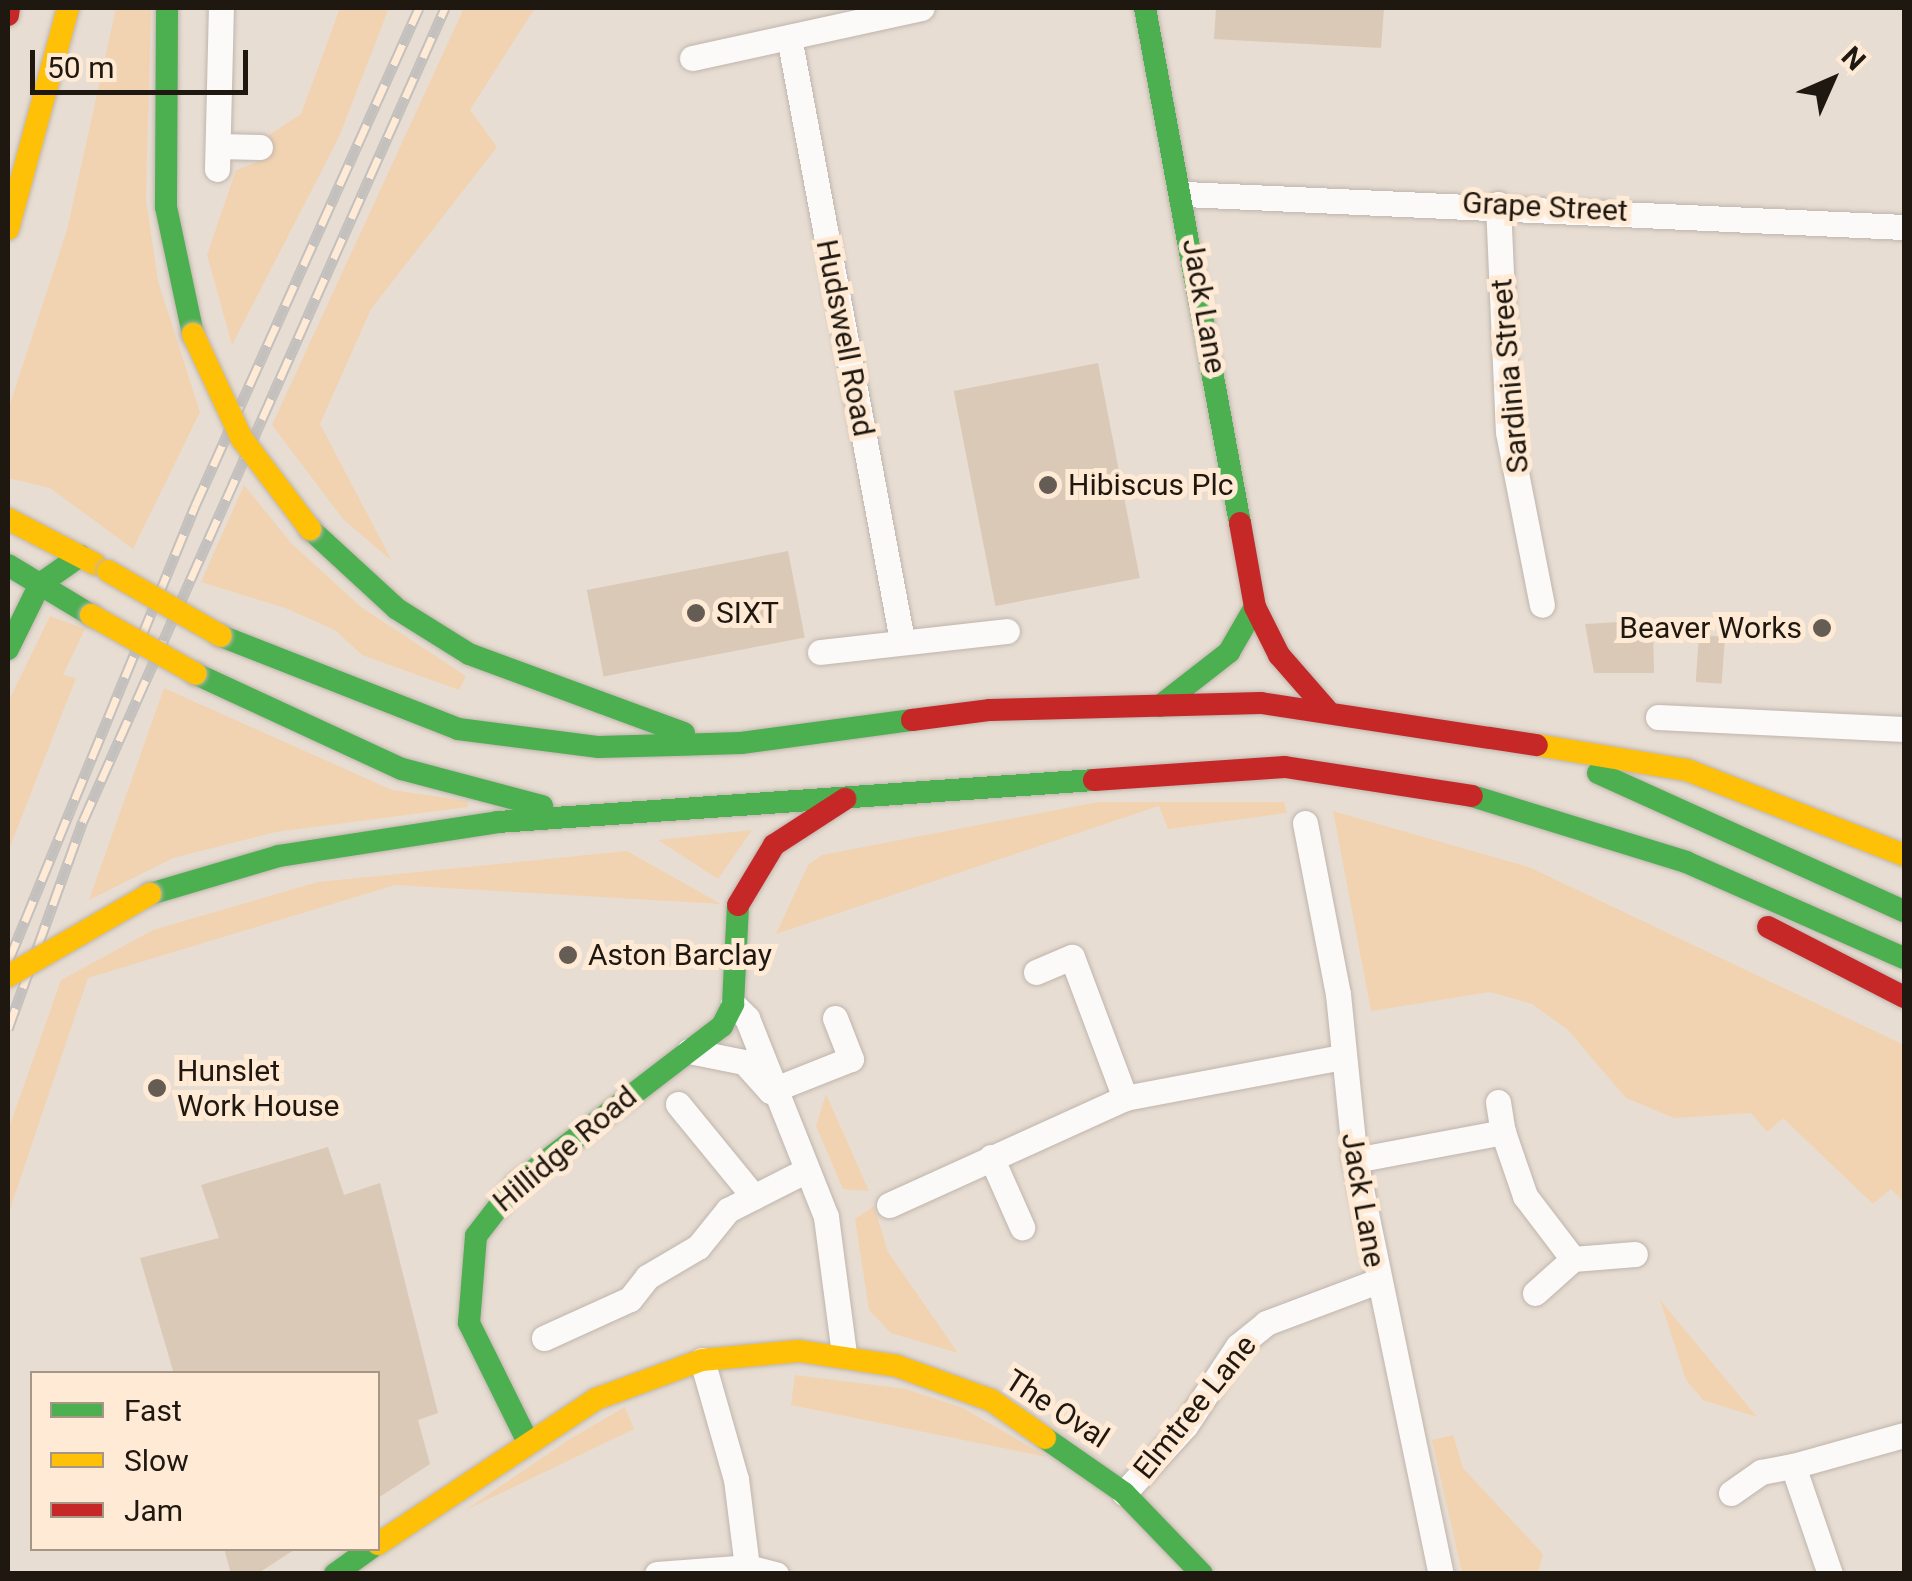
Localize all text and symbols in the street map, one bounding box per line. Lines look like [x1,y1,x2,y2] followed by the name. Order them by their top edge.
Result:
[35,30,252,92] scale bar
[1782,30,1882,130] north arrow
[1835,40,1872,77] text: N
[47,50,114,85] text: 50 m
[1461,185,1629,229] street label: Grape Street
[1174,236,1234,376] street label: Jack Lane
[808,237,882,439] street label: Hudswell Road
[1484,277,1536,475] street label: Sardinia Street
[1068,467,1233,503] place label: Hibiscus Plc
[1037,474,1059,496] marker: Hibiscus Plc
[716,595,779,631] place label: SIXT
[685,602,707,624] marker: SIXT
[1619,610,1802,646] place label: Beaver Works
[1811,617,1833,639] marker: Beaver Works
[588,937,772,973] place label: Aston Barclay
[557,944,579,966] marker: Aston Barclay
[177,1053,340,1124] place label: Hunslet Work House
[146,1077,168,1099] marker: Hunslet Work House
[486,1078,644,1220] street label: Hillidge Road
[1333,1130,1393,1270] street label: Jack Lane
[1126,1328,1264,1486] street label: Elmtree Lane
[998,1362,1116,1456] street label: The Oval
[30,1371,380,1551] legend
[124,1393,182,1428] text: Fast
[124,1443,189,1478] text: Slow
[124,1493,183,1528] text: Jam

